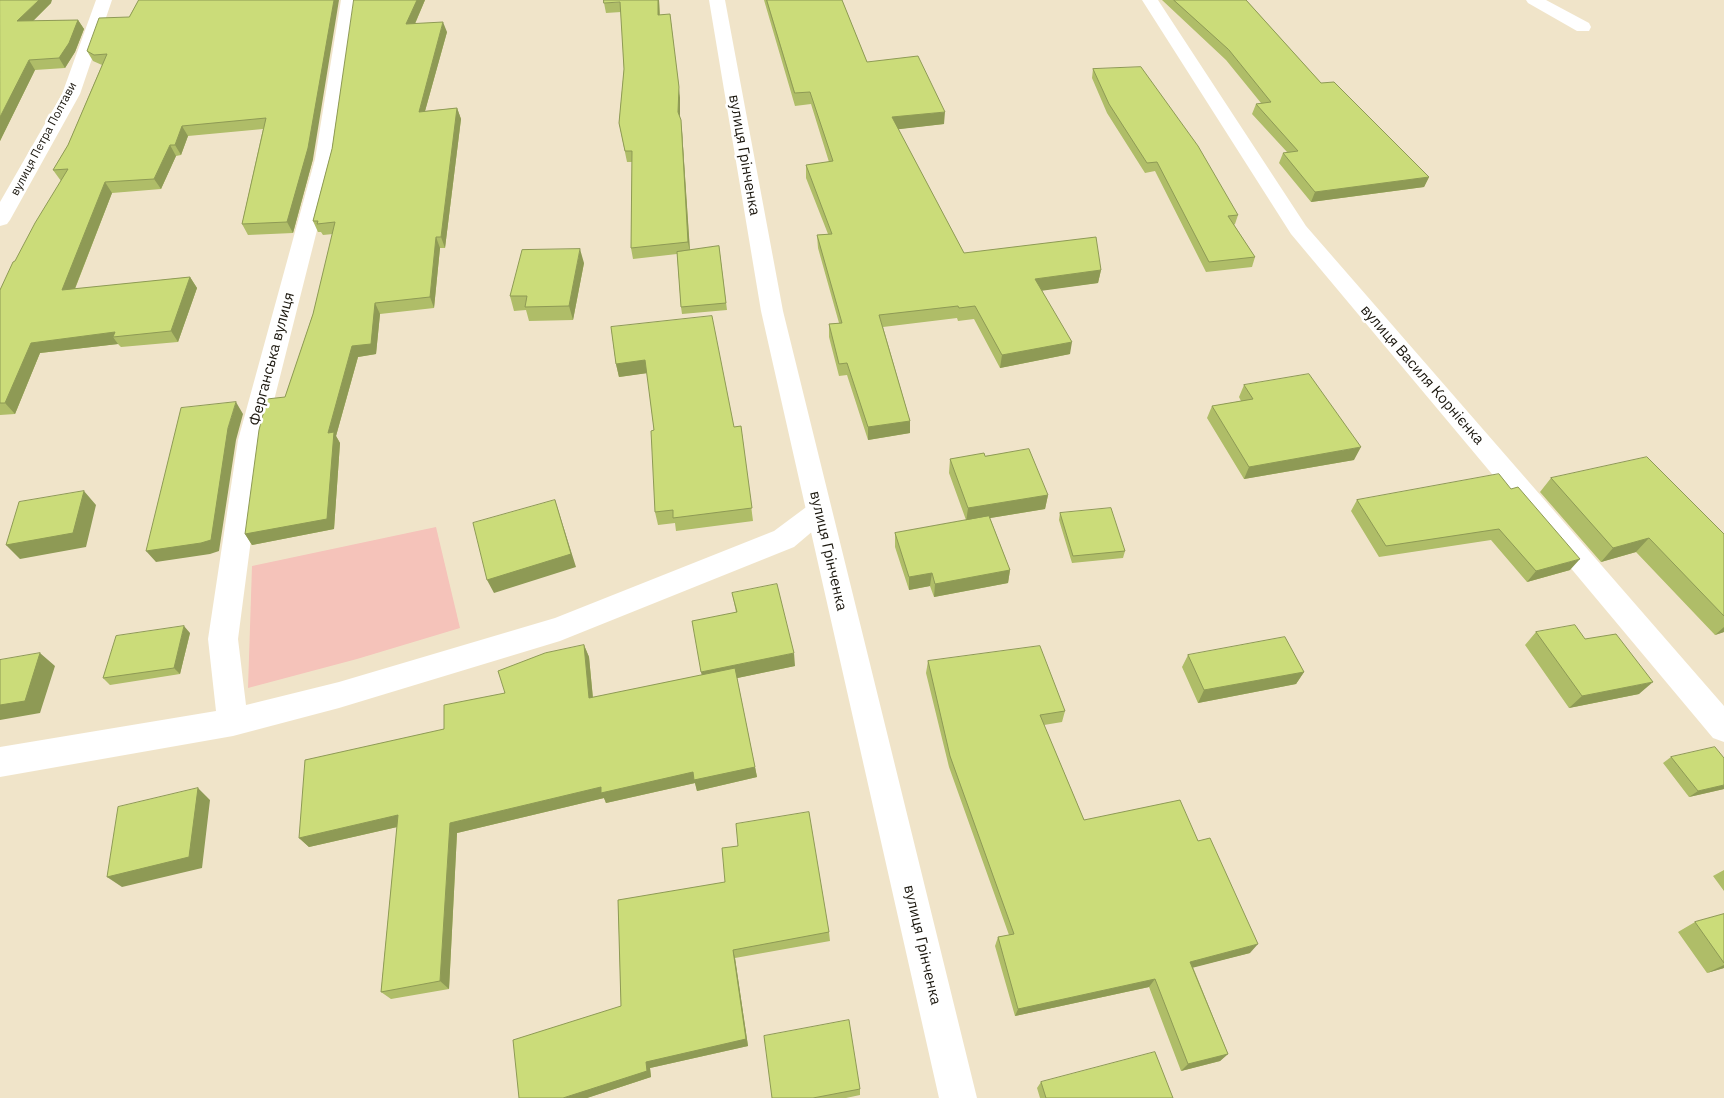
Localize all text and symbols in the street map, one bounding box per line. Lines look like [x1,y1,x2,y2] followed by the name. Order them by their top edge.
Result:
[8,80,80,198] street label: вулиця Петра Полтави
[725,93,763,217] street label: вулиця Грінченка
[246,290,298,428] street label: Ферганська вулиця
[1356,301,1488,449] street label: вулиця Василя Корнієнка
[805,489,851,613] street label: вулиця Грінченка
[899,883,945,1007] street label: вулиця Грінченка

